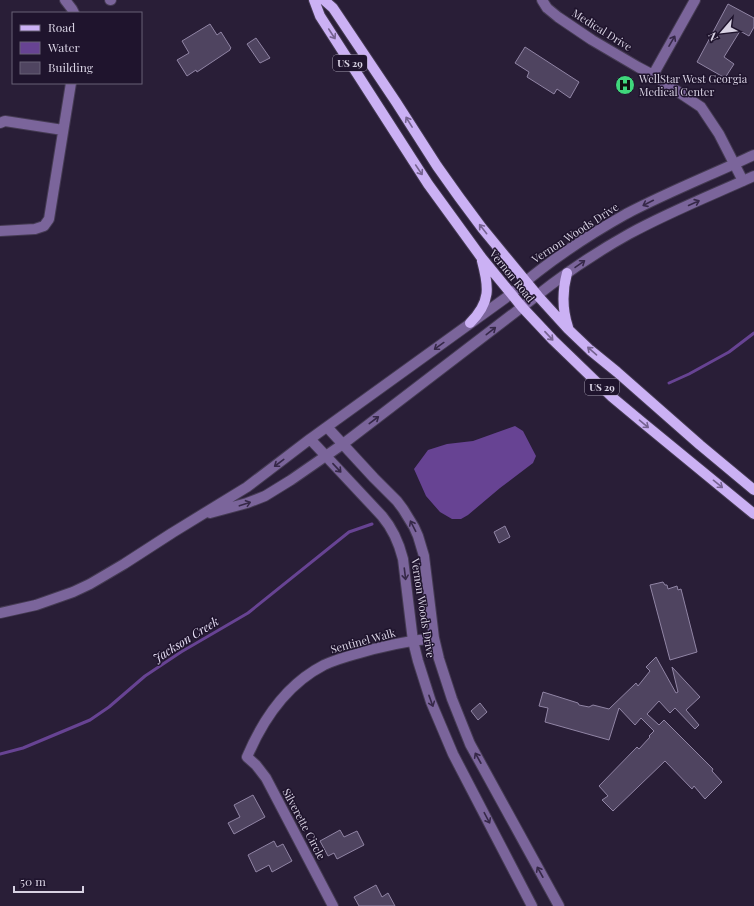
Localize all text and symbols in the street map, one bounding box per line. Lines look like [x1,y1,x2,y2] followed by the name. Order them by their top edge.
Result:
[569,5,636,54] street label: Medical Drive
[12,12,142,84] legend
[702,12,742,52] north arrow
[48,19,75,35] text: Road
[328,29,336,40] one-way arrow
[704,30,721,44] text: N
[669,35,677,47] one-way arrow
[47,39,81,55] text: Water
[333,55,367,71] road number: US 29
[48,59,94,75] text: Building
[638,71,748,99] place label: WellStar West Georgia Medical Center
[614,74,636,96] hospital icon: WellStar West Georgia Medical Center
[404,116,412,128] one-way arrow
[415,164,423,175] one-way arrow
[528,199,621,267] street label: Vernon Woods Drive
[688,199,700,206] one-way arrow
[643,200,655,208] one-way arrow
[479,223,487,234] one-way arrow
[486,245,539,306] street label: Vernon Road
[574,260,585,268] one-way arrow
[485,327,496,336] one-way arrow
[544,331,554,341] one-way arrow
[433,342,444,350] one-way arrow
[587,347,597,356] one-way arrow
[585,379,619,395] road number: US 29
[369,416,380,424] one-way arrow
[639,420,649,429] one-way arrow
[273,459,284,467] one-way arrow
[332,463,341,473] one-way arrow
[712,480,723,489] one-way arrow
[239,499,251,507] one-way arrow
[409,521,416,533] one-way arrow
[408,556,439,659] street label: Vernon Woods Drive
[401,567,409,580] one-way arrow
[150,613,221,666] water label: Jackson Creek
[329,625,397,656] street label: Sentinel Walk
[427,695,435,707] one-way arrow
[474,752,481,764] one-way arrow
[279,786,330,862] street label: Silverette Circle
[483,812,491,824] one-way arrow
[536,866,543,878] one-way arrow
[14,868,83,894] scale bar
[20,873,46,889] text: 50 m

